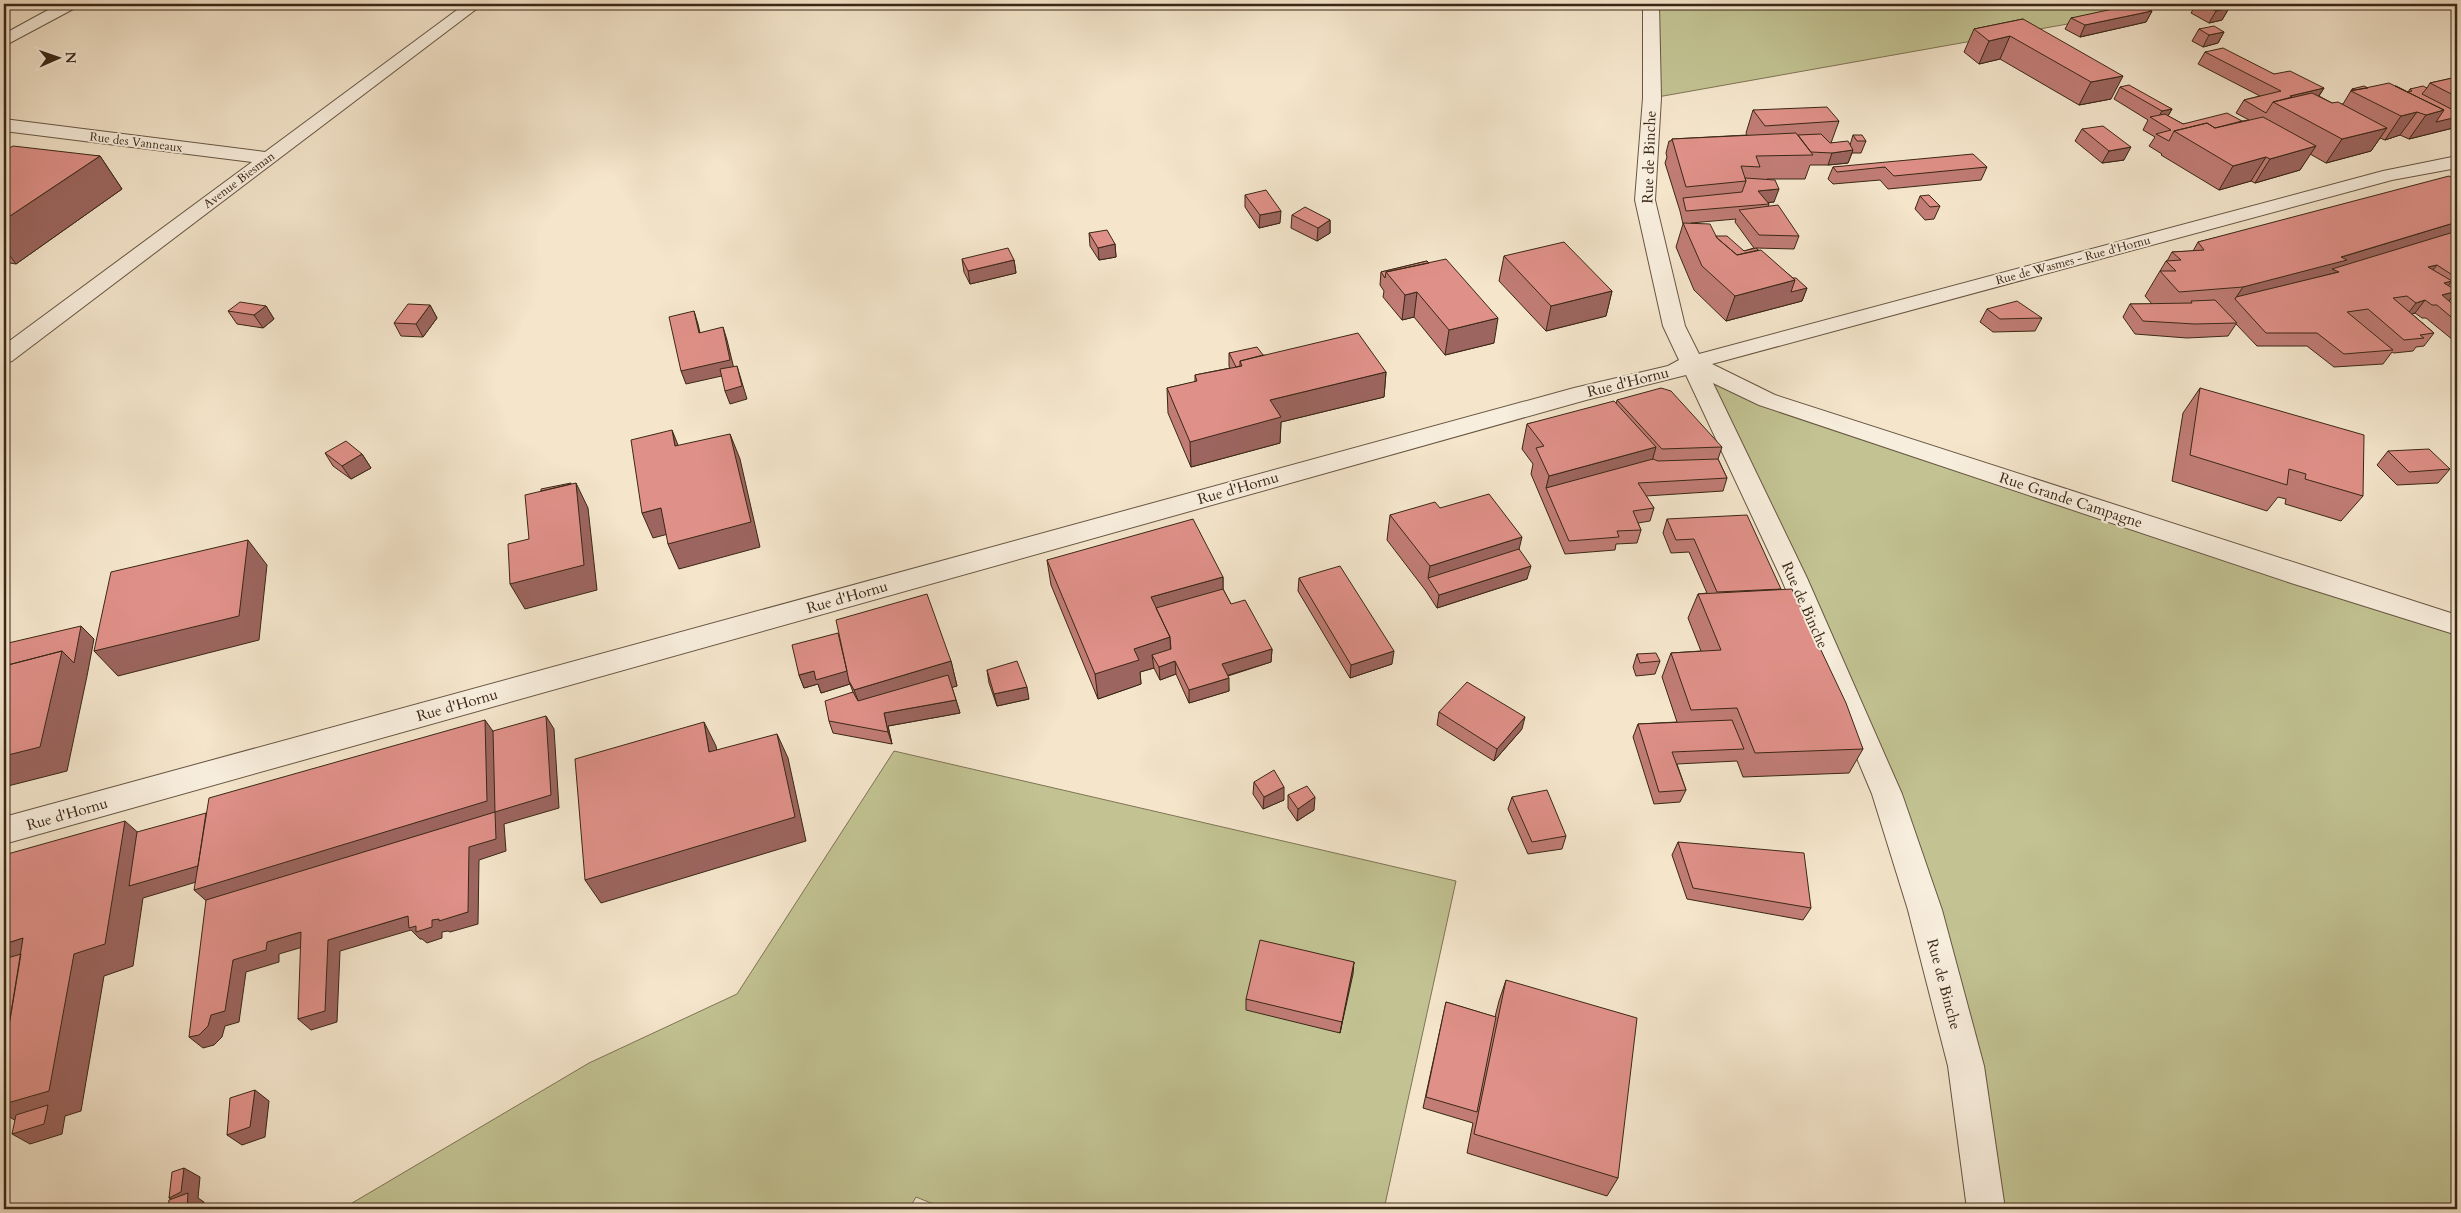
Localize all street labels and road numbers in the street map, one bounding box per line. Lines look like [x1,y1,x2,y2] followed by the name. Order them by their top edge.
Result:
[1637,110,1661,204] street label: Rue de Binche
[89,128,183,156] street label: Rue des Vanneaux
[200,148,278,212] street label: Avenue Biesman
[1994,232,2152,288] street label: Rue de Wasmes - Rue d'Hornu
[1585,362,1671,402] street label: Rue d'Hornu
[1195,467,1281,509] street label: Rue d'Hornu
[1997,467,2145,533] street label: Rue Grande Campagne
[1777,558,1833,652] street label: Rue de Binche
[804,576,890,618] street label: Rue d'Hornu
[414,684,500,726] street label: Rue d'Hornu
[24,793,110,835] street label: Rue d'Hornu
[1922,936,1966,1032] street label: Rue de Binche

